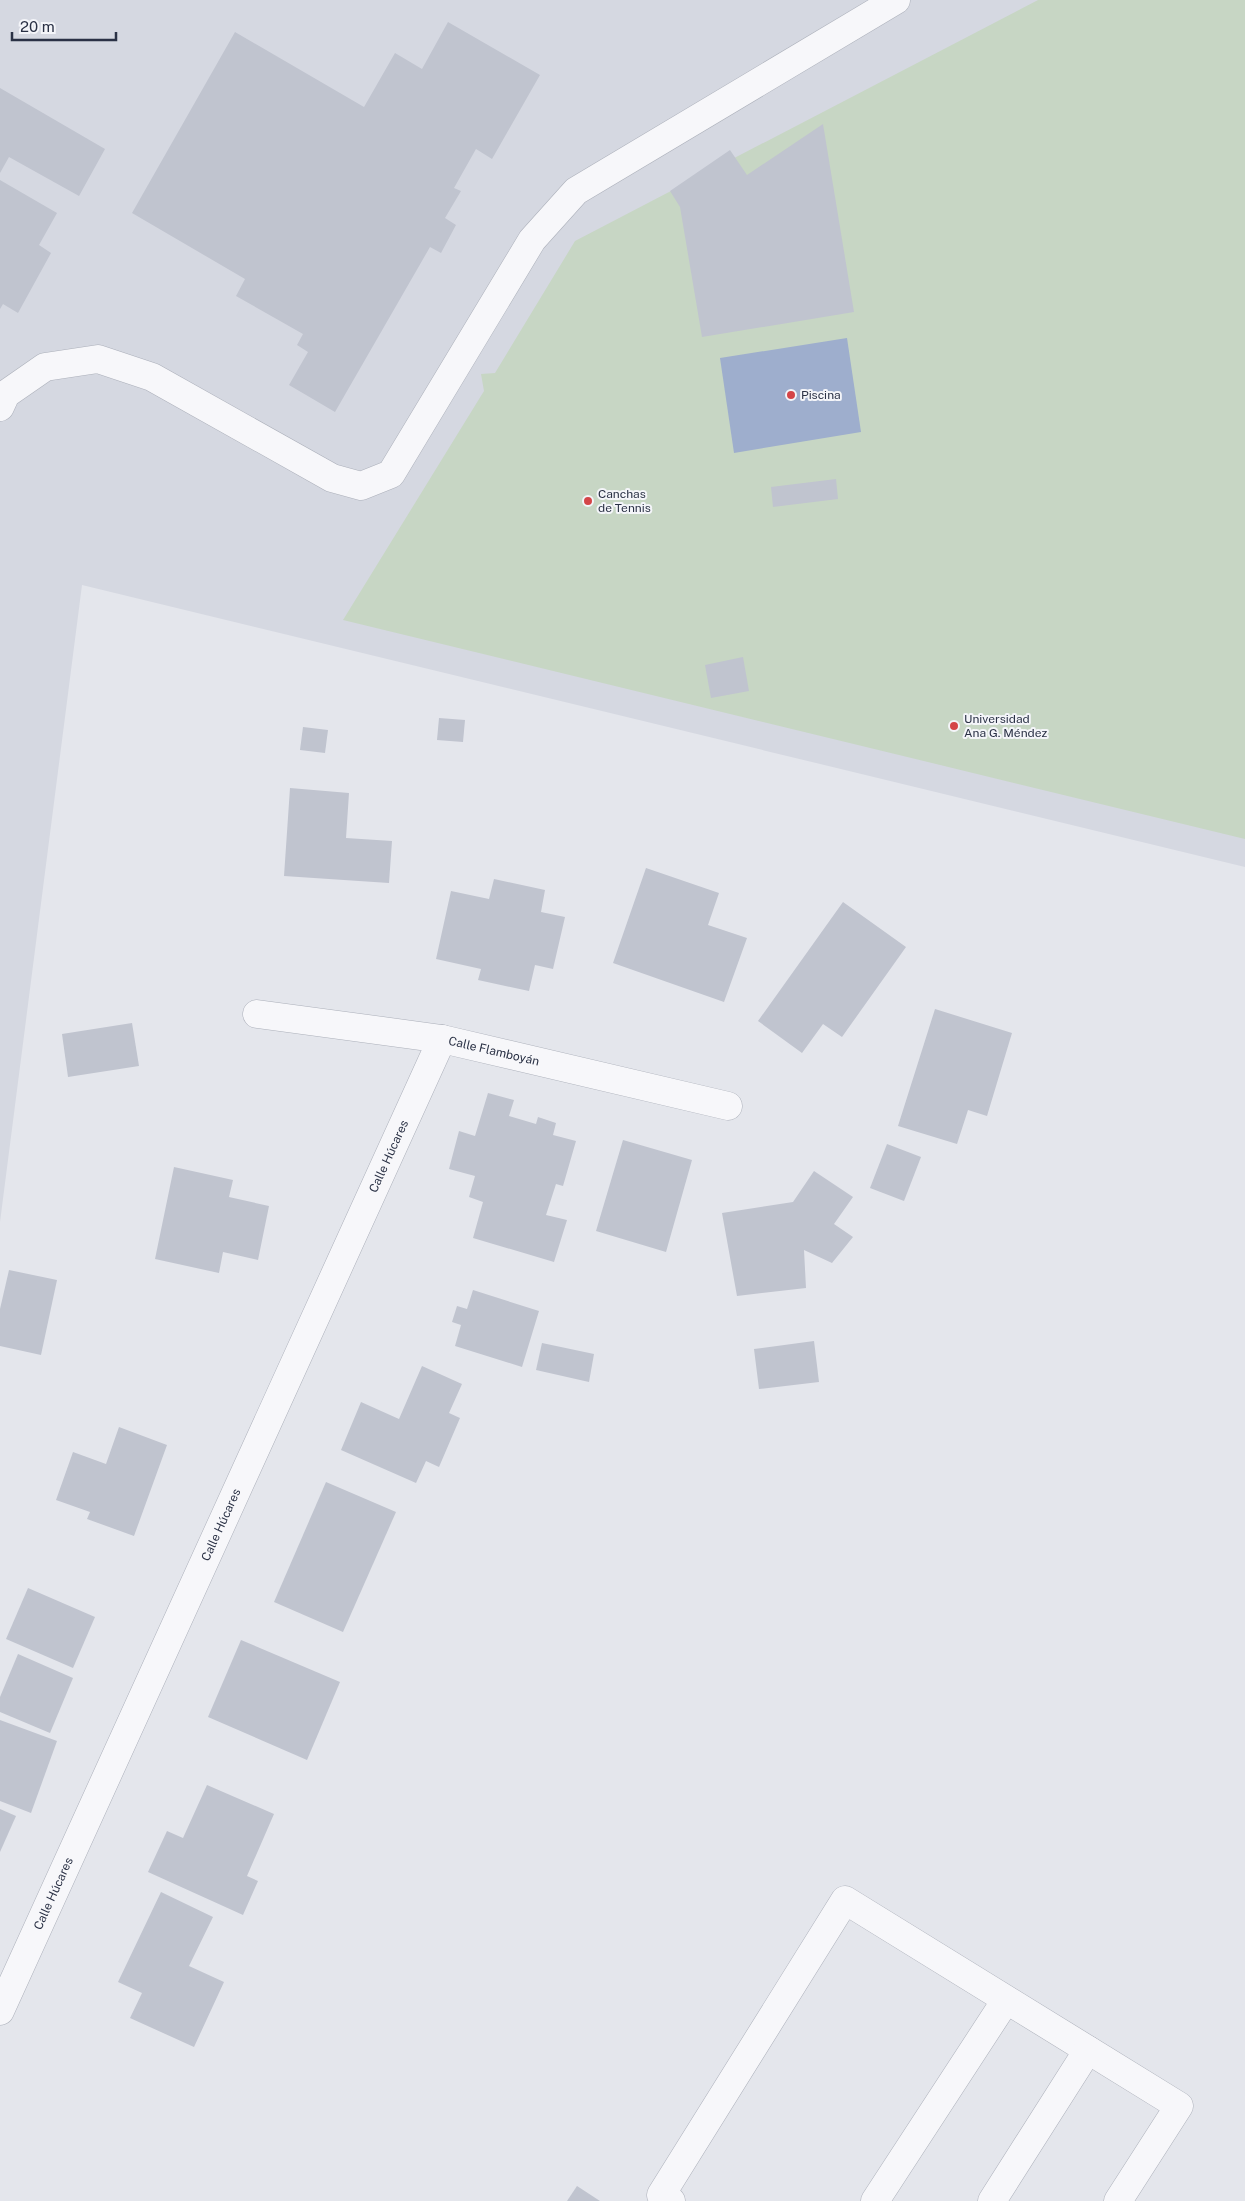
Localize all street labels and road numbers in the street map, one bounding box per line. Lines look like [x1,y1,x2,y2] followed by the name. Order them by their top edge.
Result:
[447,1034,541,1069] street label: Calle Flamboyán
[366,1118,411,1195] street label: Calle Húcares
[199,1486,244,1563] street label: Calle Húcares
[31,1855,76,1932] street label: Calle Húcares

